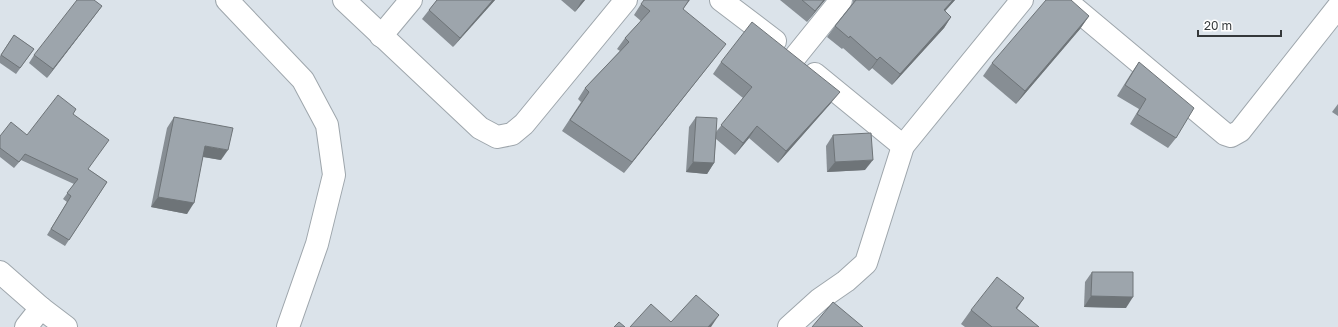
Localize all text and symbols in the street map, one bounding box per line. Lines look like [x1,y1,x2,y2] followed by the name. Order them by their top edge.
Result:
[1198,12,1281,38] scale bar
[1204,18,1232,33] text: 20 m

